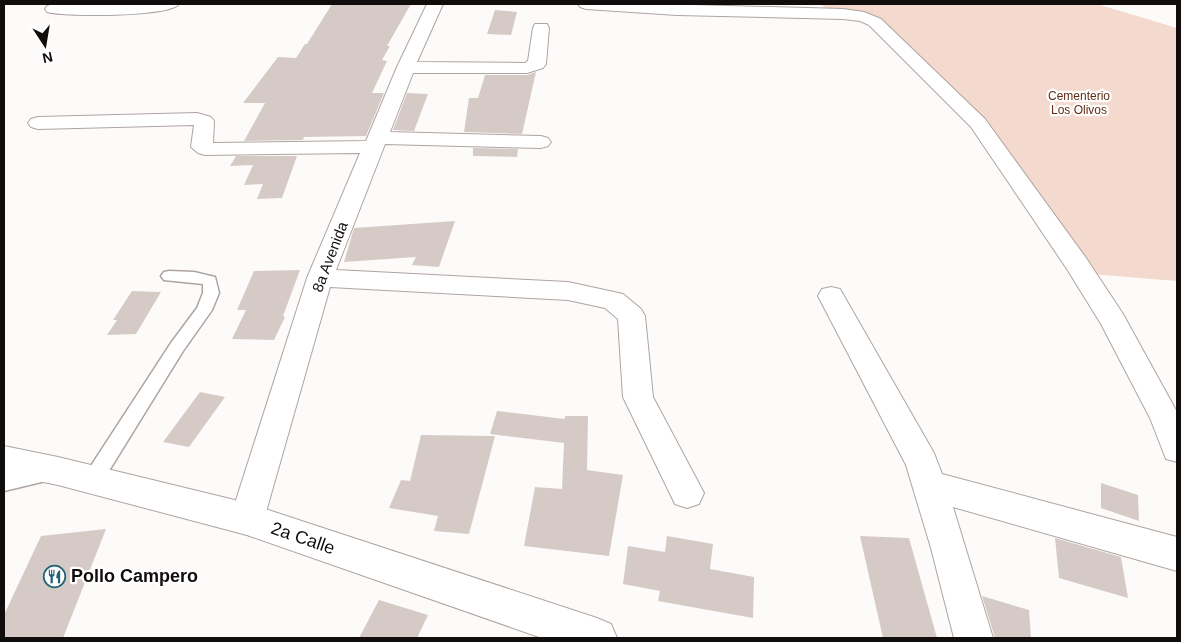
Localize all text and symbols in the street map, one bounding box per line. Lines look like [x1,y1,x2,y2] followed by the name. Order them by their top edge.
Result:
[20,20,70,70] north arrow
[41,49,54,67] text: N
[1048,89,1110,117] park label: Cementerio Los Olivos
[308,219,351,294] street label: 8a Avenida
[269,518,337,558] street label: 2a Calle
[43,564,67,588] restaurant icon: Pollo Campero
[71,566,198,586] place label: Pollo Campero

